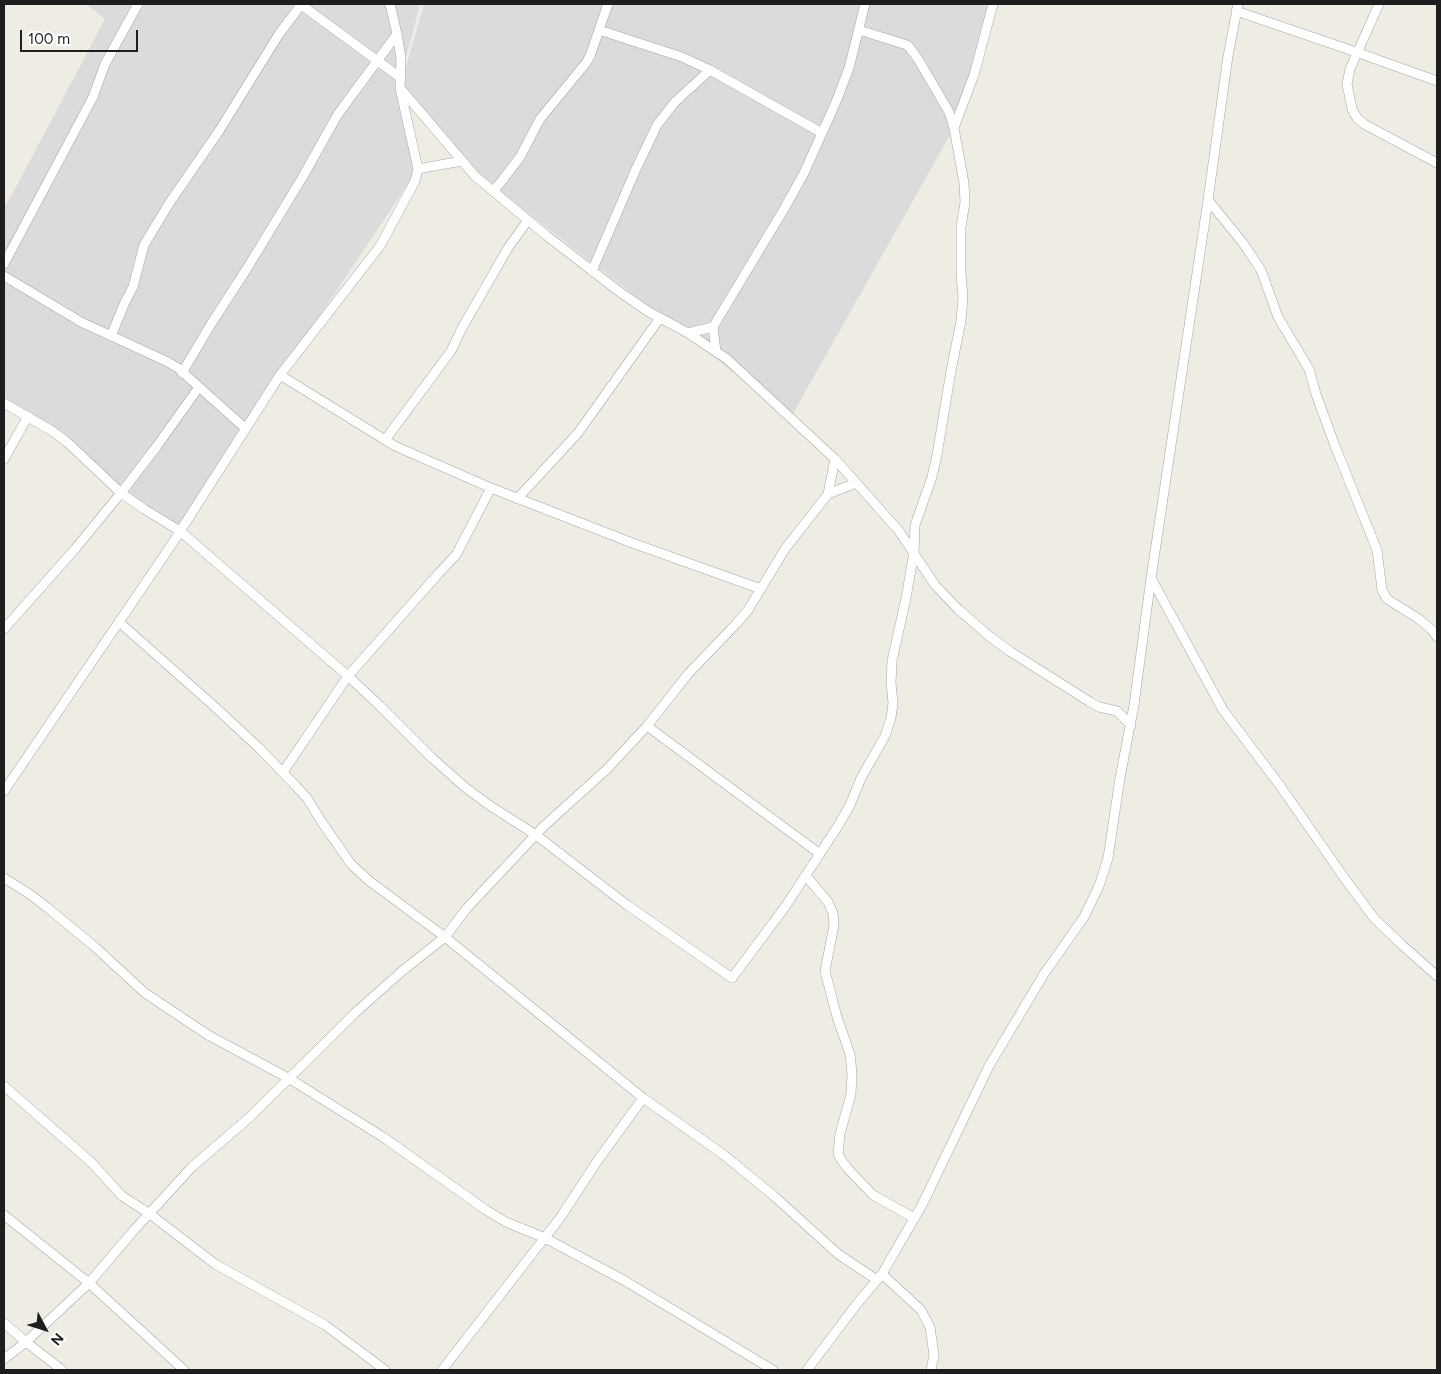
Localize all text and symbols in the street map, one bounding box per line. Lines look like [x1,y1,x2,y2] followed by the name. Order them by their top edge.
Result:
[22,20,140,52] scale bar
[28,30,70,48] text: 100 m
[20,1304,70,1354] north arrow
[47,1329,67,1349] text: N

